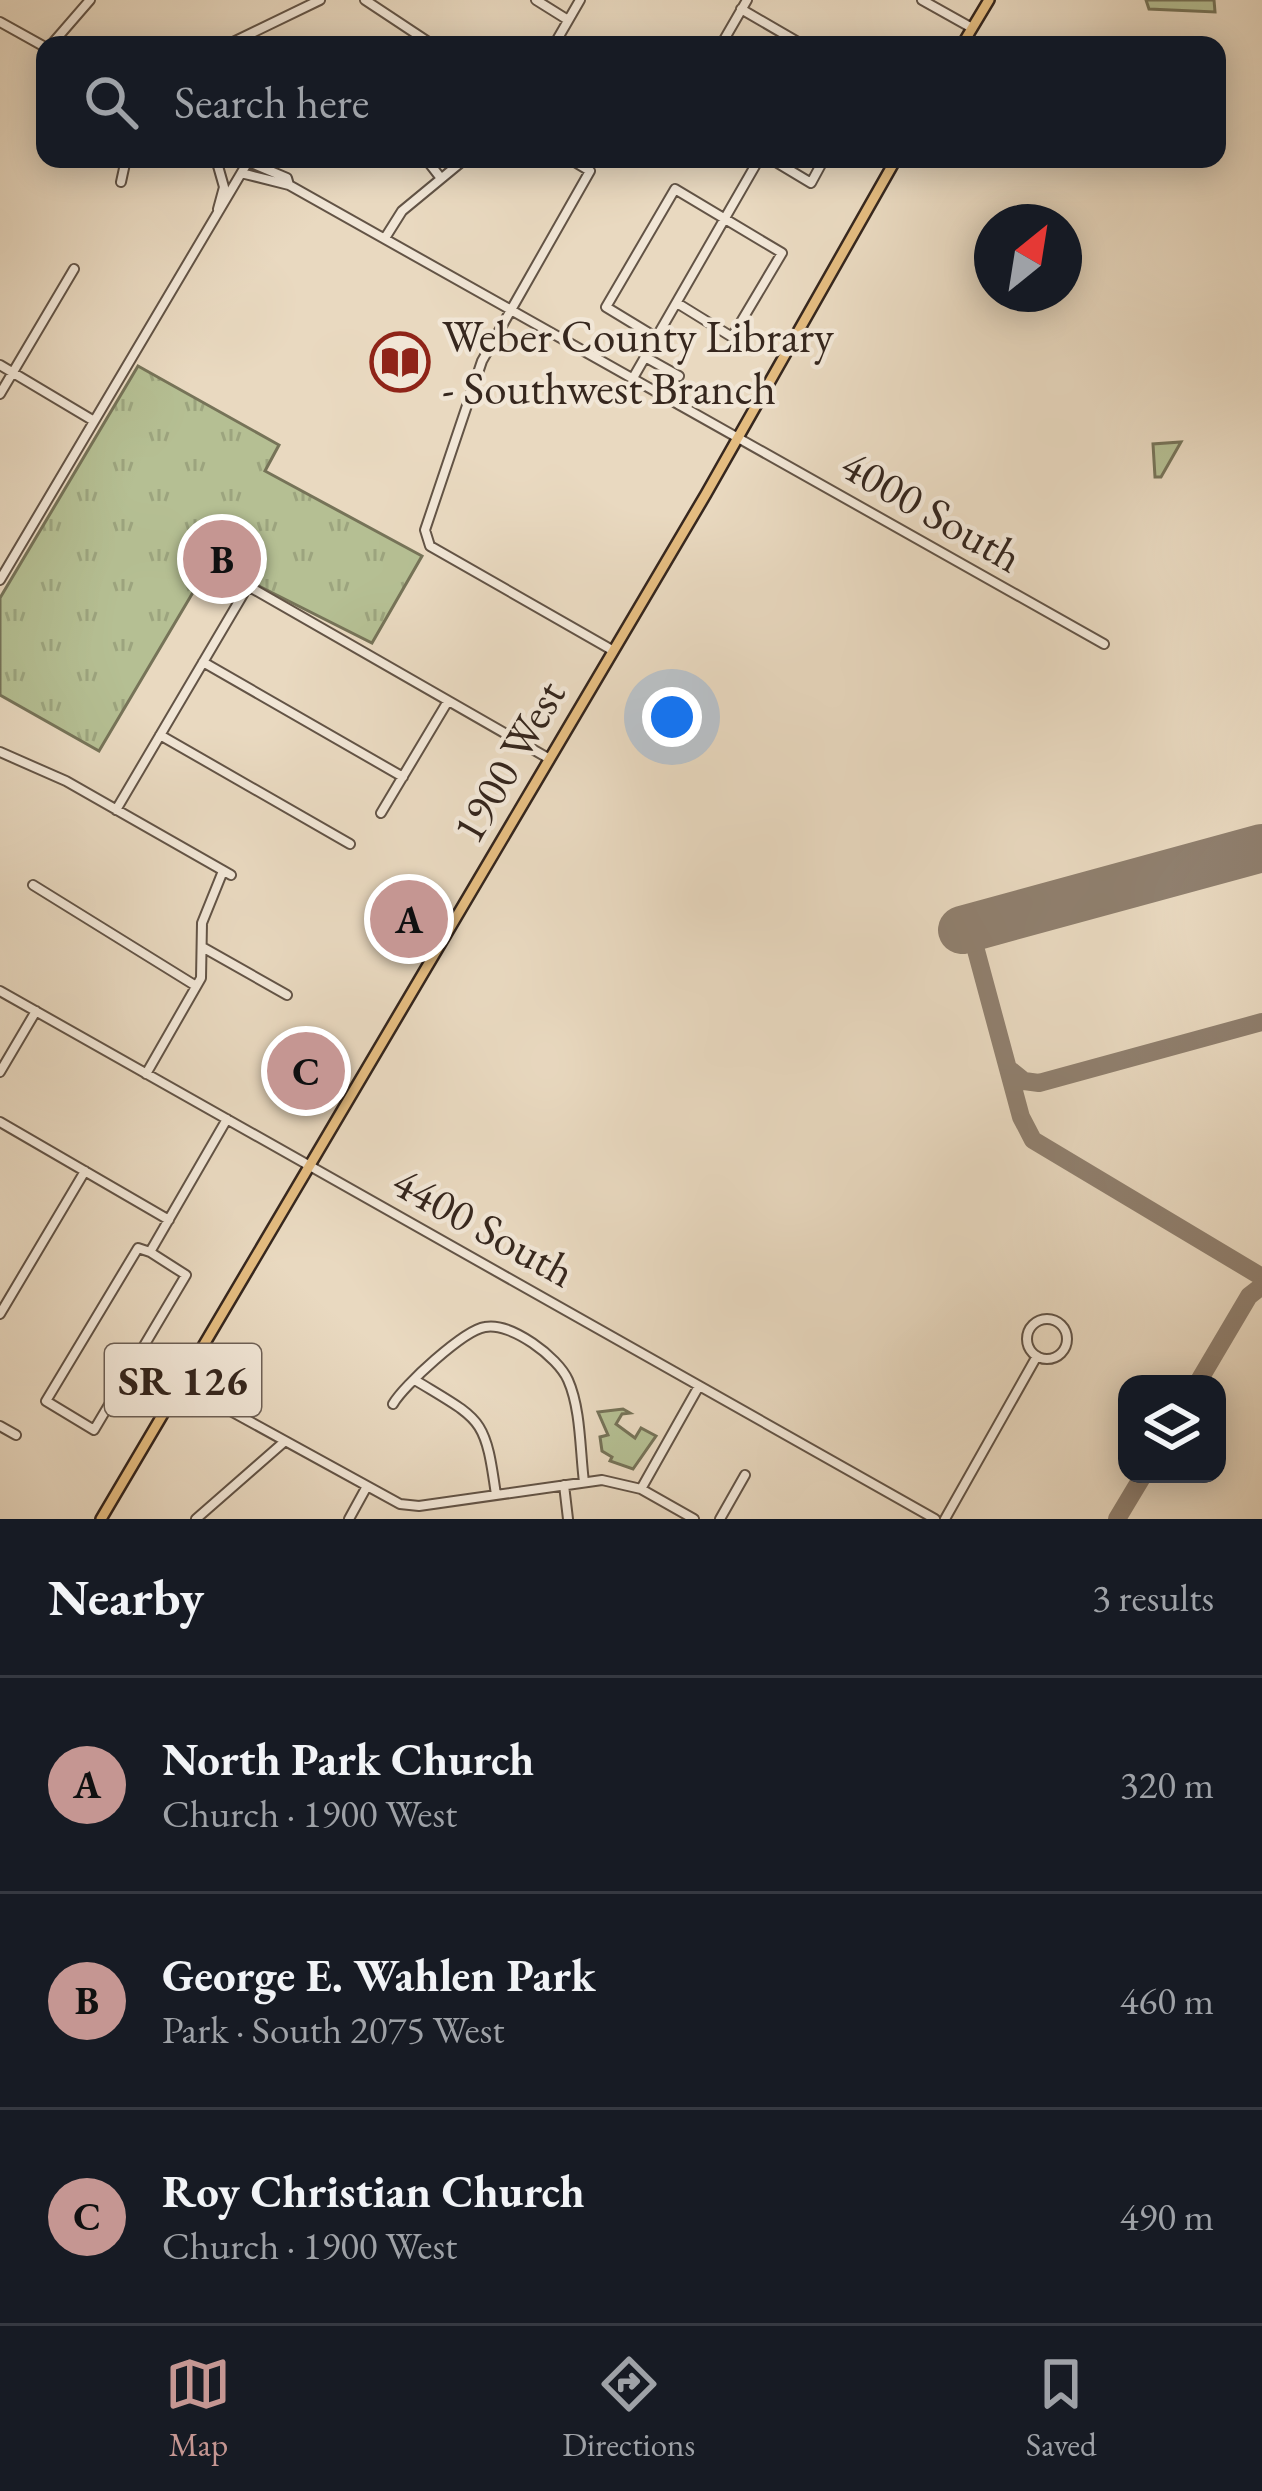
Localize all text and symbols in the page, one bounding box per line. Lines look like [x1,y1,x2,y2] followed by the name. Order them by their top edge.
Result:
[36,36,1226,168] search box
[78,69,144,135] icon: search
[174,73,369,131] text: Search here
[974,204,1082,312] north arrow
[442,307,834,417] place label: Weber County Library - Southwest Branch
[369,331,431,393] library icon: Weber County Library - Southwest Branch
[831,435,1033,585] street label: 4000 South
[183,514,261,604] pin: B
[438,669,578,853] street label: 1900 West
[642,687,702,747] your location
[370,874,448,964] pin: A
[267,1026,345,1116] pin: C
[383,1152,585,1300] street label: 4400 South
[105,1344,261,1416] road number: SR 126
[1118,1375,1226,1483] map controls
[1118,1375,1226,1483] button: layers
[48,1564,204,1630] text: Nearby
[1092,1572,1214,1623] text: 3 results
[162,1730,534,1788] text: North Park Church
[73,1759,101,1810] text: A
[1120,1759,1214,1810] text: 320 m
[162,1788,457,1839] text: Church · 1900 West
[162,1946,596,2004] text: George E. Wahlen Park
[75,1975,99,2026] text: B
[1120,1975,1214,2026] text: 460 m
[162,2004,505,2055] text: Park · South 2075 West
[162,2162,585,2220] text: Roy Christian Church
[73,2191,101,2242] text: C
[1120,2191,1214,2242] text: 490 m
[162,2220,457,2271] text: Church · 1900 West
[165,2351,231,2466] tab: Map
[562,2351,695,2466] tab: Directions
[1026,2351,1097,2466] tab: Saved

